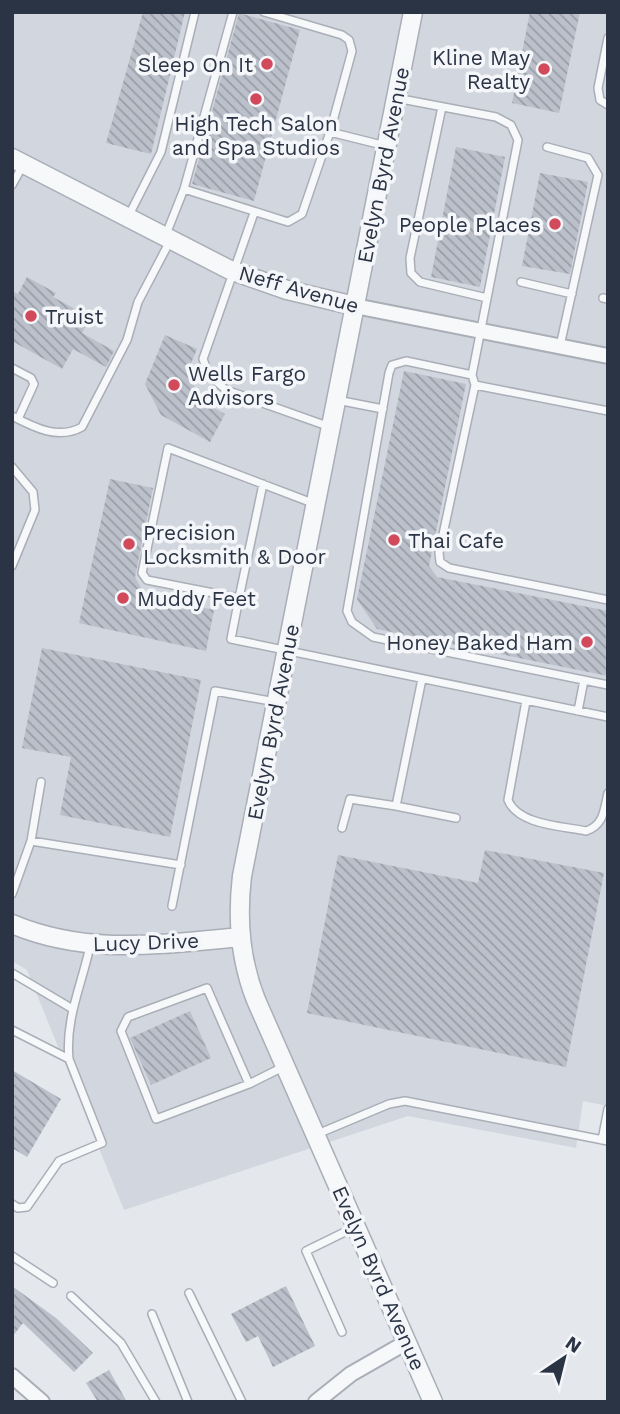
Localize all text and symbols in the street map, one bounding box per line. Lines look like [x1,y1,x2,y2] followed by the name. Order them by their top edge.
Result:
[432,45,530,94] place label: Kline May Realty
[138,52,253,77] place label: Sleep On It
[259,56,275,72] marker: Sleep On It
[536,61,552,77] marker: Kline May Realty
[352,65,414,265] street label: Evelyn Byrd Avenue
[248,91,264,107] marker: High Tech Salon and Spa Studios
[172,111,340,160] place label: High Tech Salon and Spa Studios
[399,212,541,237] place label: People Places
[547,216,563,232] marker: People Places
[236,260,362,318] street label: Neff Avenue
[45,304,103,329] place label: Truist
[23,308,39,324] marker: Truist
[188,361,306,410] place label: Wells Fargo Advisors
[166,377,182,393] marker: Wells Fargo Advisors
[143,520,326,569] place label: Precision Locksmith & Door
[408,528,504,553] place label: Thai Cafe
[386,532,402,548] marker: Thai Cafe
[121,536,137,552] marker: Precision Locksmith & Door
[137,586,256,611] place label: Muddy Feet
[115,590,131,606] marker: Muddy Feet
[242,622,304,822] street label: Evelyn Byrd Avenue
[386,630,573,655] place label: Honey Baked Ham
[579,634,595,650] marker: Honey Baked Ham
[92,928,200,956] street label: Lucy Drive
[327,1182,431,1374] street label: Evelyn Byrd Avenue
[529,1323,599,1393] north arrow
[561,1331,586,1358] text: N

